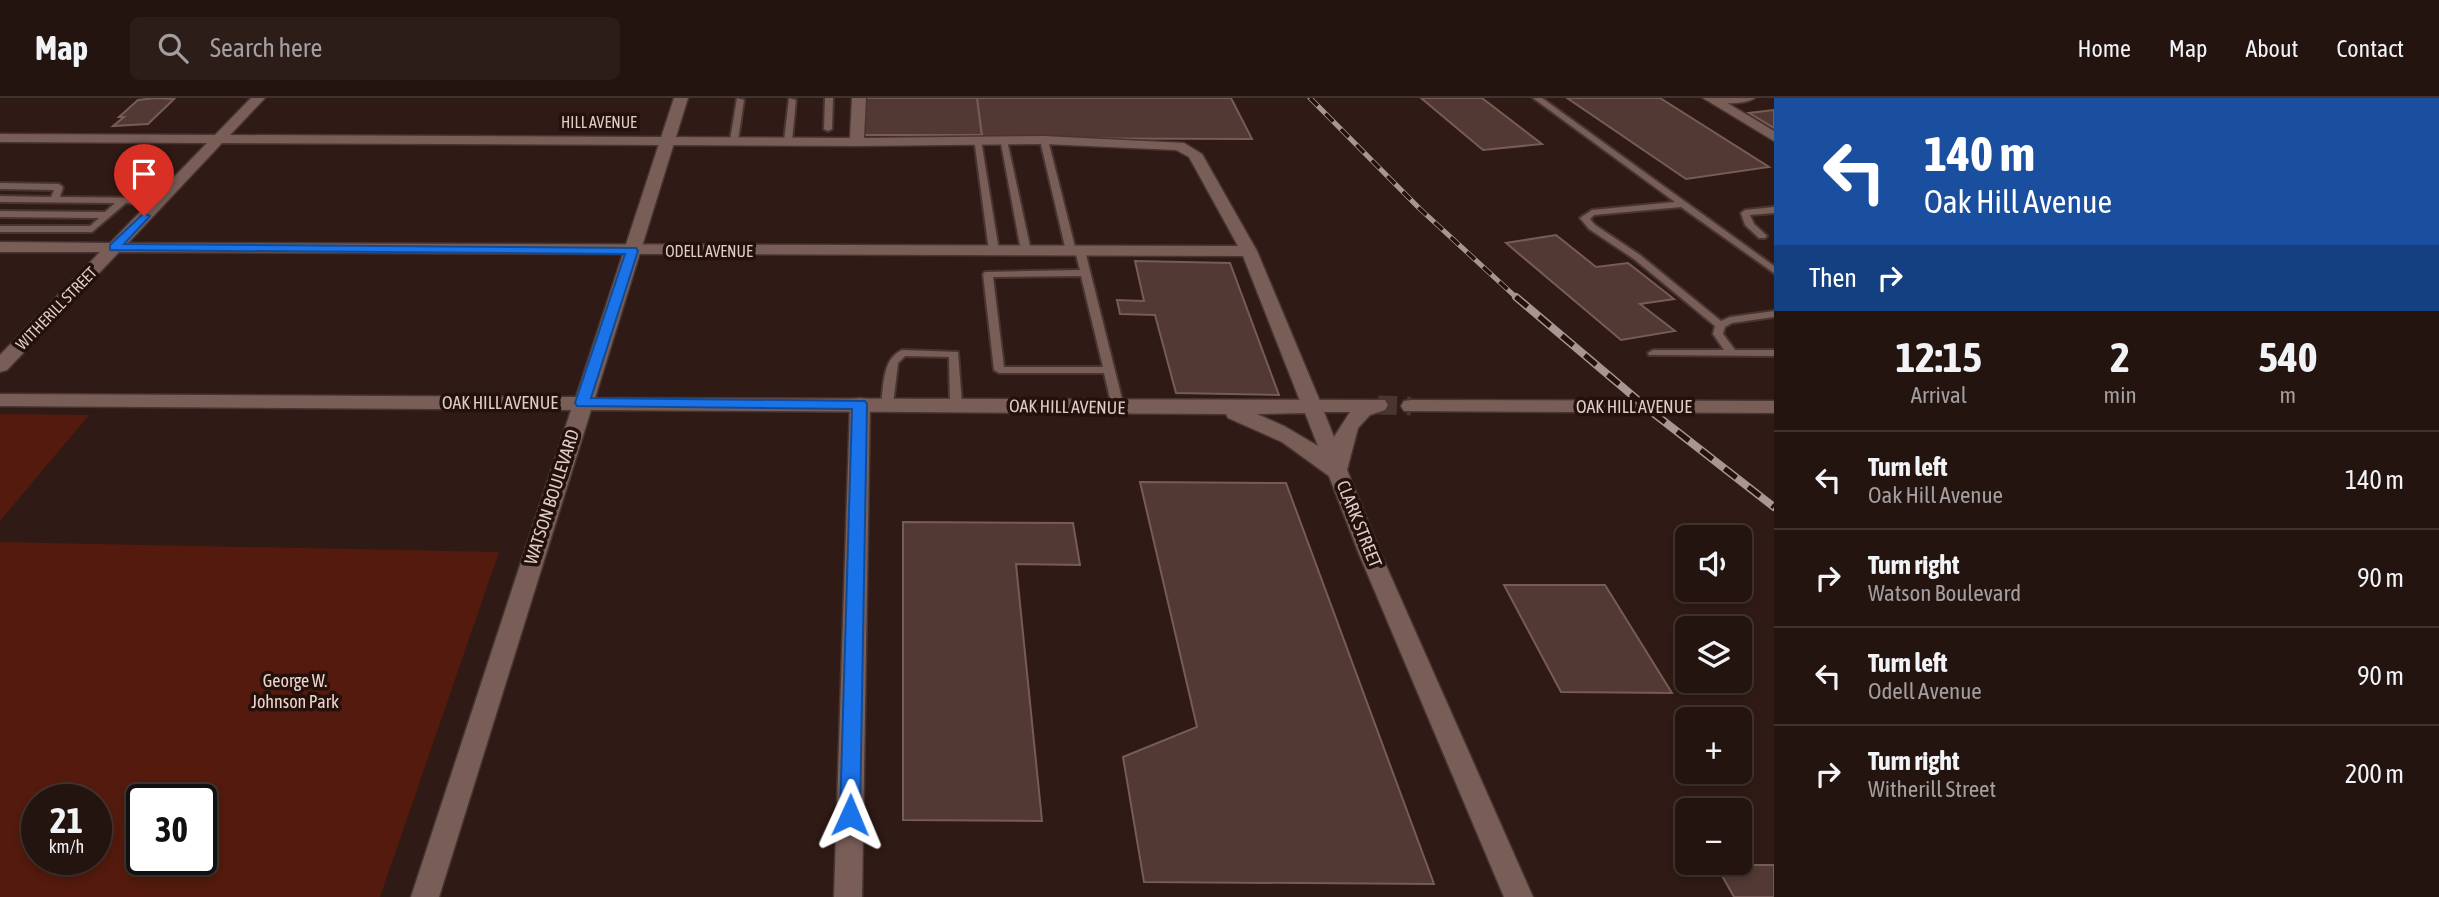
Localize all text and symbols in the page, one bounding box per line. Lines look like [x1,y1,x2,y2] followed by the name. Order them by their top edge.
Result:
[130,17,620,80] search box
[35,29,88,67] text: Map
[154,29,192,67] icon: search
[210,33,322,63] text: Search here
[2077,35,2131,62] text: Home
[2169,35,2207,62] text: Map
[2245,35,2298,62] text: About
[2336,35,2404,62] text: Contact
[561,113,637,131] street label: HILL AVENUE
[1924,125,2035,181] text: 140 m
[1809,126,1900,217] icon: left
[114,144,174,216] pin
[125,155,163,193] icon: arrive
[1924,183,2112,220] text: Oak Hill Avenue
[665,242,753,260] street label: ODELL AVENUE
[1871,259,1909,297] icon: right
[12,263,100,353] street label: WITHERILL STREET
[1809,263,1857,293] text: Then
[1896,333,1982,381] text: 12:15
[2110,333,2130,381] text: 2
[2258,333,2317,381] text: 540
[1911,382,1967,408] text: Arrival
[2104,382,2137,408] text: min
[2280,382,2296,408] text: m
[442,392,558,413] street label: OAK HILL AVENUE
[1009,395,1125,418] street label: OAK HILL AVENUE
[1576,396,1692,417] street label: OAK HILL AVENUE
[520,427,583,567] street label: WATSON BOULEVARD
[1868,452,1948,482] text: Turn left
[1809,461,1847,499] icon: left
[2345,465,2404,495] text: 140 m
[1333,477,1386,570] street label: CLARK STREET
[1868,482,2003,508] text: Oak Hill Avenue
[1675,525,1752,875] map controls
[1675,525,1752,602] button: sound
[1868,550,1959,580] text: Turn right
[1809,559,1847,597] icon: right
[2357,563,2404,593] text: 90 m
[1868,580,2021,606] text: Watson Boulevard
[1675,616,1752,693] button: layers
[1868,648,1948,678] text: Turn left
[1809,657,1847,695] icon: left
[2357,661,2404,691] text: 90 m
[251,670,339,712] park label: George W. Johnson Park
[1868,678,1982,704] text: Odell Avenue
[1675,707,1752,784] button: +
[1868,746,1959,776] text: Turn right
[1809,755,1847,793] icon: right
[2345,759,2404,789] text: 200 m
[1868,776,1996,802] text: Witherill Street
[813,778,887,852] position arrow
[126,784,217,875] speed limit sign: 30
[1675,798,1752,875] button: −
[50,800,83,840] text: 21
[49,836,84,857] text: km/h

